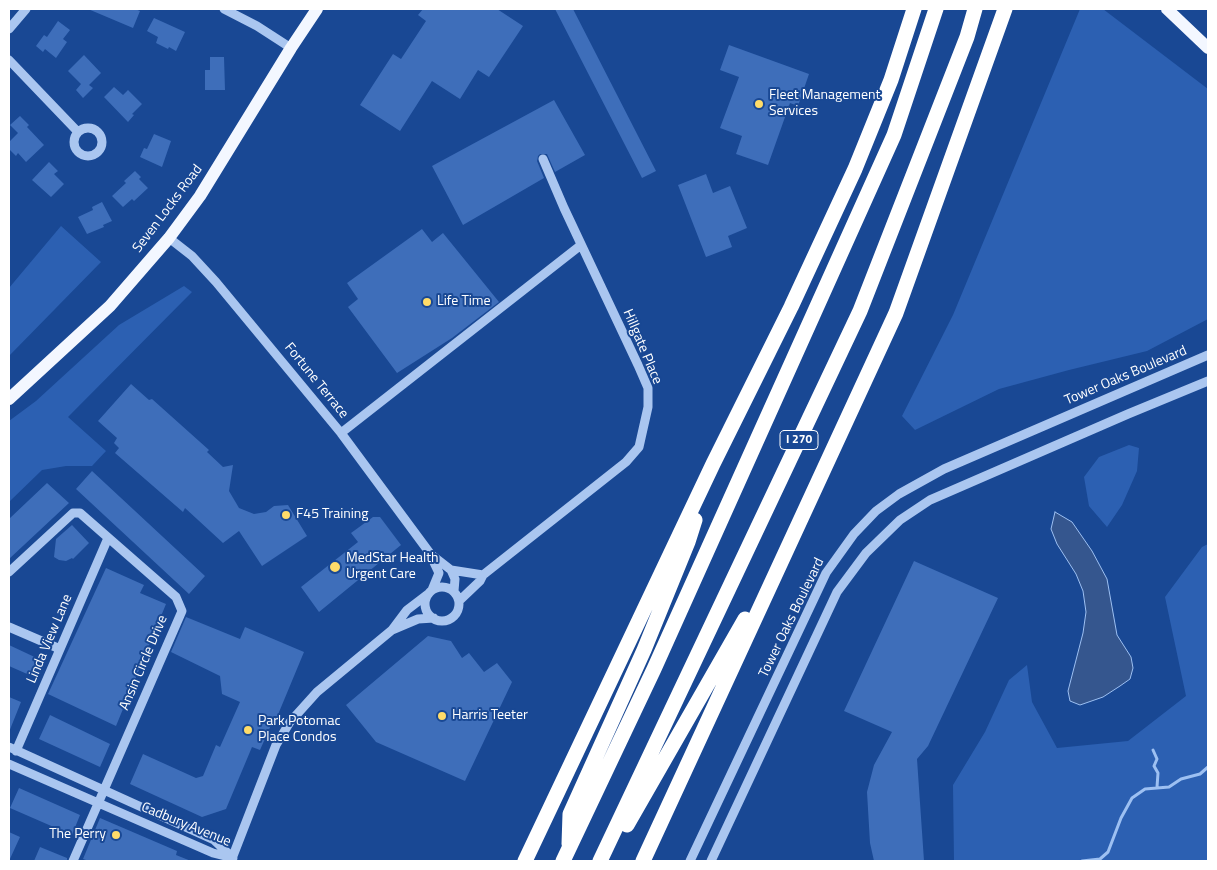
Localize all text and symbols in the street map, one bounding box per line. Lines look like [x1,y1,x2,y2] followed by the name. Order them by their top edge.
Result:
[769,88,880,120] place label: Fleet Management Services
[753,98,765,110] marker: Fleet Management Services
[130,162,206,256] street label: Seven Locks Road
[437,294,491,310] place label: Life Time
[421,296,433,308] marker: Life Time
[619,307,665,387] street label: Hillgate Place
[280,340,352,422] street label: Fortune Terrace
[1062,343,1190,409] street label: Tower Oaks Boulevard
[780,430,818,450] road number: I 270
[296,507,369,523] place label: F45 Training
[280,509,292,521] marker: F45 Training
[346,551,439,584] place label: MedStar Health Urgent Care
[756,555,828,681] street label: Tower Oaks Boulevard
[328,560,342,574] marker: MedStar Health Urgent Care
[24,592,76,686] street label: Linda View Lane
[116,613,172,713] street label: Ansin Circle Drive
[452,708,528,724] place label: Harris Teeter
[436,710,448,722] marker: Harris Teeter
[258,714,341,746] place label: Park Potomac Place Condos
[242,724,254,736] marker: Park Potomac Place Condos
[139,799,233,851] street label: Cadbury Avenue
[49,827,106,843] place label: The Perry
[110,829,122,841] marker: The Perry

